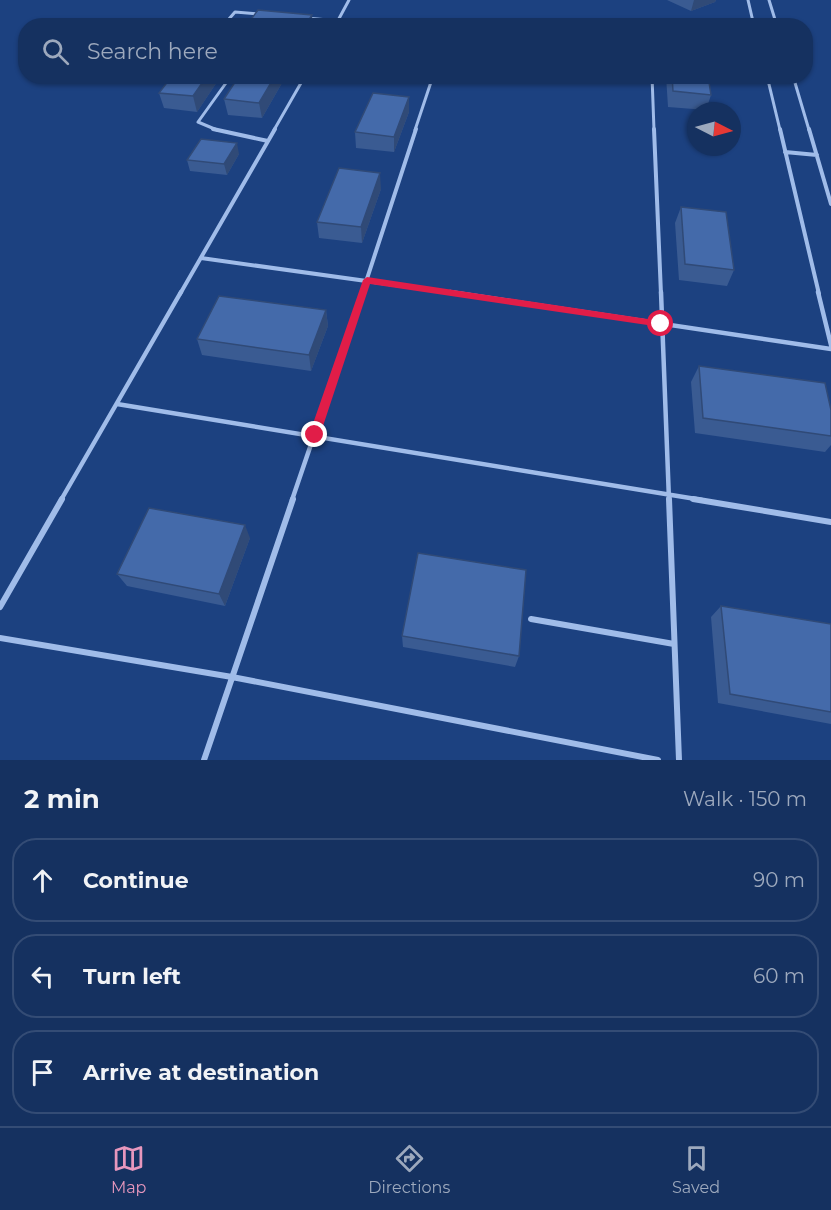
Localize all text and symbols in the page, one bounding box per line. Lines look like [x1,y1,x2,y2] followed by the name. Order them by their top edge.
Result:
[18,18,813,84] search box
[39,35,72,68] icon: search
[87,38,218,65] text: Search here
[687,102,741,156] north arrow
[647,310,673,336] route start
[301,421,327,447] route end
[24,783,100,815] text: 2 min
[683,787,807,811] text: Walk · 150 m
[26,864,59,897] icon: ahead
[83,867,189,894] text: Continue
[753,868,805,892] text: 90 m
[26,960,59,993] icon: left
[83,963,181,990] text: Turn left
[753,964,805,988] text: 60 m
[26,1056,59,1089] icon: arrive
[83,1059,319,1086] text: Arrive at destination
[111,1142,146,1197] tab: Map
[368,1142,450,1197] tab: Directions
[672,1142,720,1197] tab: Saved

